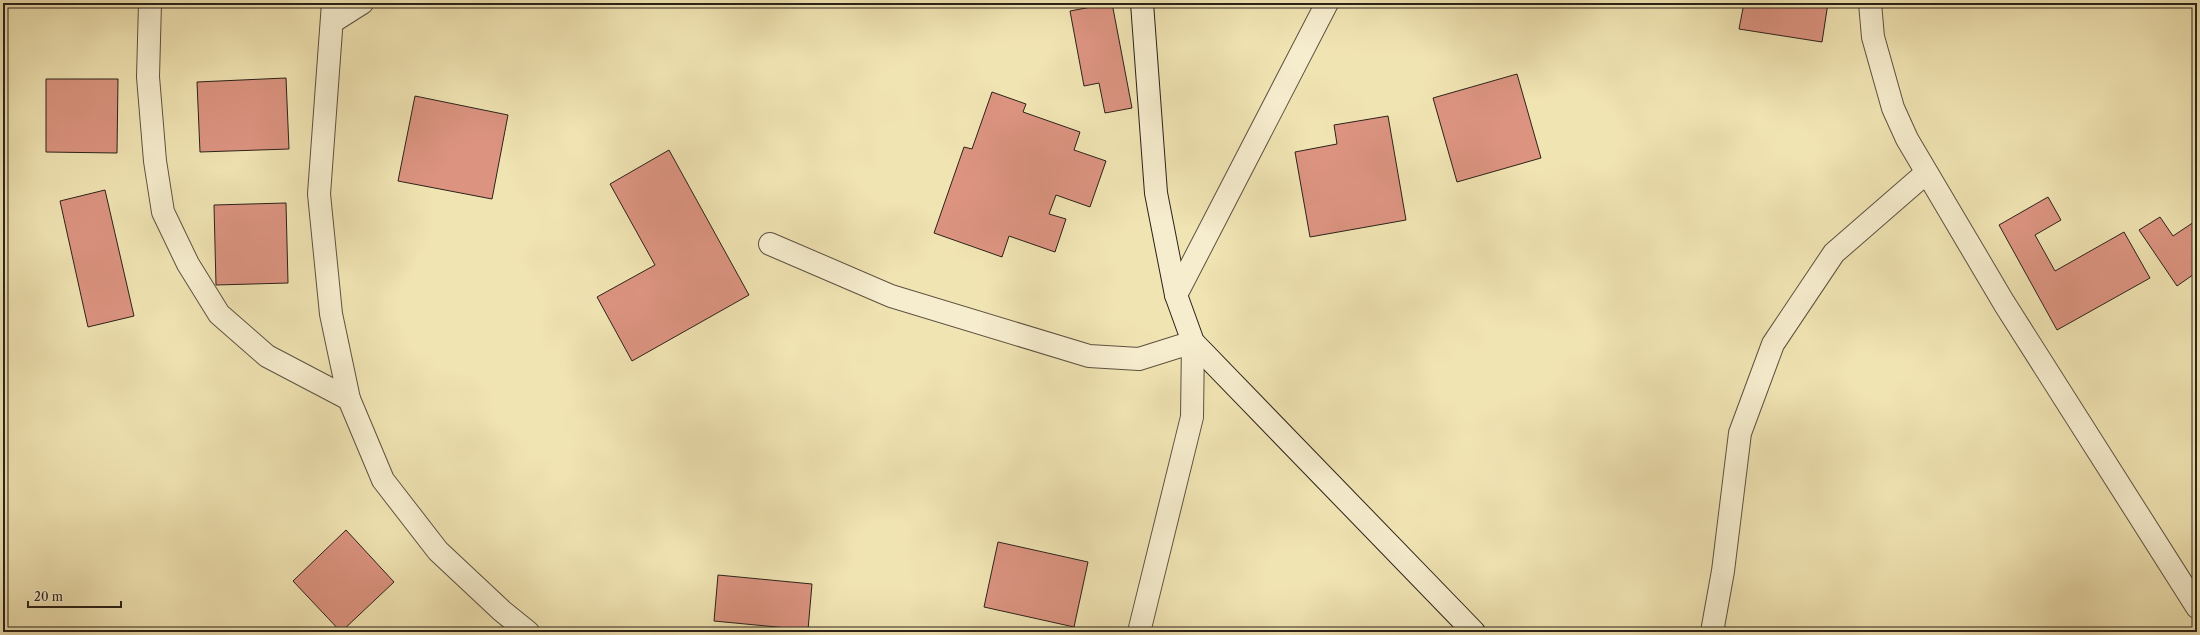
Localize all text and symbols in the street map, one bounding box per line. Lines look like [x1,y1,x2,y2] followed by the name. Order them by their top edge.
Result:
[28,583,121,609] scale bar
[34,589,63,604] text: 20 m

